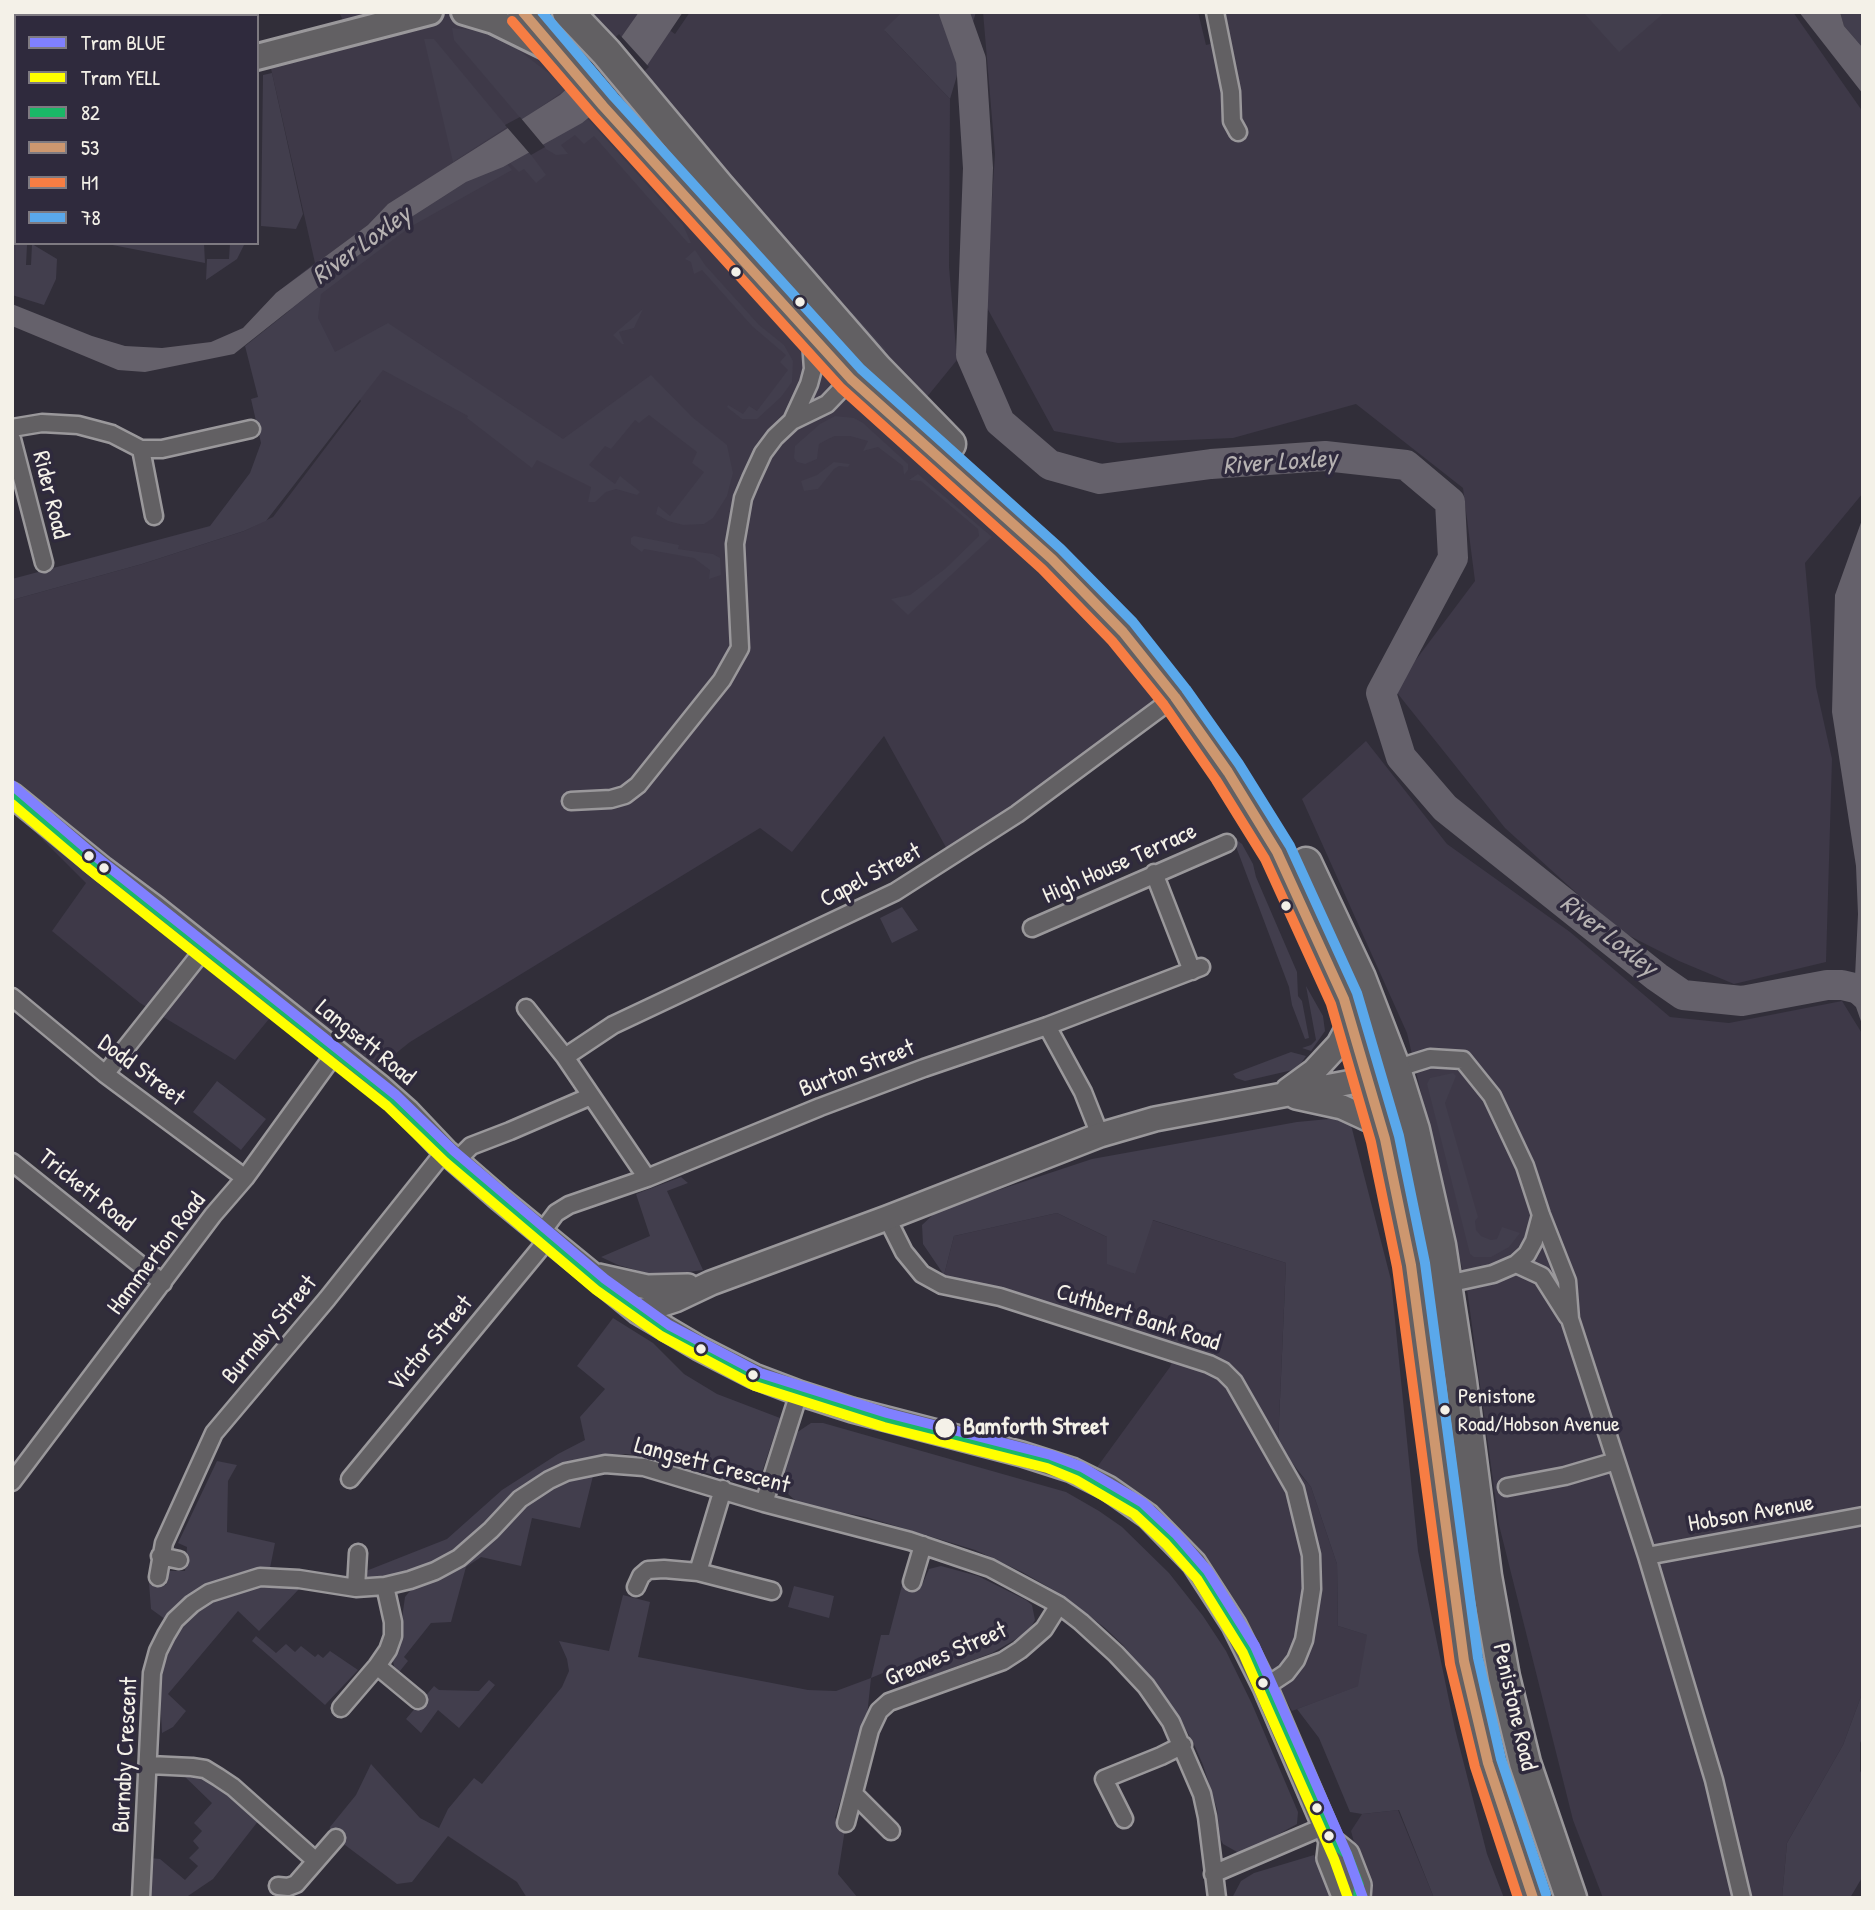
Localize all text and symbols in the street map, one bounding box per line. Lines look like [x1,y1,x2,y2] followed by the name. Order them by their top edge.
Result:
[14,14,259,245] legend
[81,28,166,57] text: Tram BLUE
[81,63,160,92] text: Tram YELL
[81,98,100,127] text: 82
[81,133,99,162] text: 53
[81,168,98,197] text: H1
[307,200,417,292] water label: River Loxley
[81,203,101,232] text: 78
[729,265,743,279] unlabelled marker
[793,295,807,309] unlabelled marker
[1222,443,1338,483] water label: River Loxley
[25,448,75,542] street label: Rider Road
[1039,817,1201,911] street label: High House Terrace
[816,837,926,915] street label: Capel Street
[82,849,96,863] unlabelled marker
[97,861,111,875] unlabelled marker
[1553,888,1663,984] water label: River Loxley
[1279,899,1293,913] unlabelled marker
[309,994,421,1092] street label: Langsett Road
[92,1029,190,1113] street label: Dodd Street
[795,1034,919,1104] street label: Burton Street
[32,1143,140,1239] street label: Trickett Road
[102,1187,212,1321] street label: Hammerton Road
[216,1270,324,1390] street label: Burnaby Street
[1052,1278,1224,1358] street label: Cuthbert Bank Road
[382,1290,480,1398] street label: Victor Street
[694,1342,708,1356] unlabelled marker
[746,1368,760,1382] unlabelled marker
[1458,1384,1620,1436] place label: Penistone Road/Hobson Avenue
[1438,1403,1452,1417] marker: Penistone Road/Hobson Avenue
[963,1414,1108,1442] place label: Bamforth Street
[933,1416,957,1440] marker: Bamforth Street
[631,1431,793,1501] street label: Langsett Crescent
[1686,1489,1816,1539] street label: Hobson Avenue
[881,1616,1011,1694] street label: Greaves Street
[1485,1641,1543,1773] street label: Penistone Road
[108,1676,144,1834] street label: Burnaby Crescent
[1256,1676,1270,1690] unlabelled marker
[1310,1801,1324,1815] unlabelled marker
[1322,1829,1336,1843] unlabelled marker

